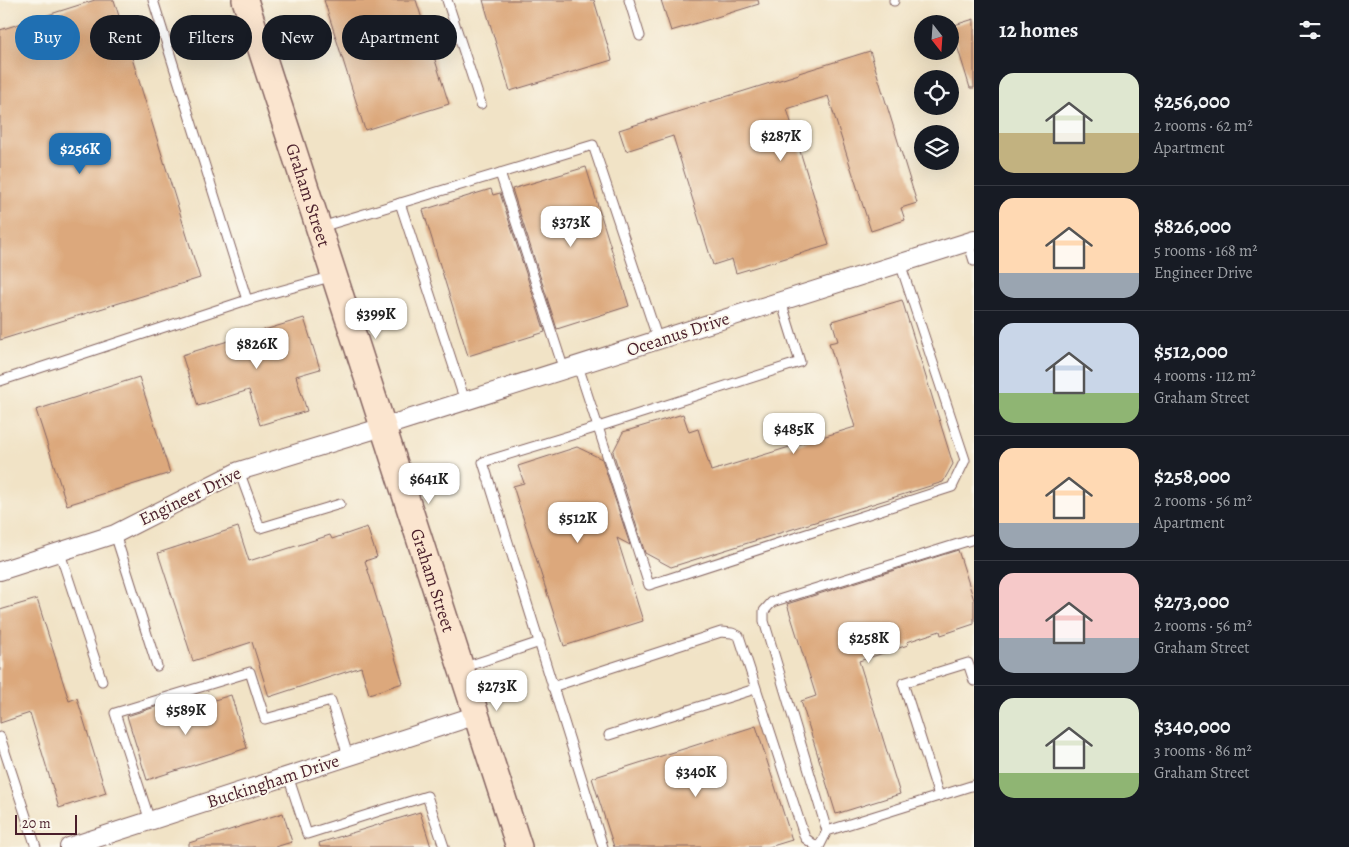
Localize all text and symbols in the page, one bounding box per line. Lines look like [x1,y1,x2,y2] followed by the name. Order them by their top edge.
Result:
[15,15,80,60] chip: Buy
[90,15,160,60] chip: Rent
[170,15,252,60] chip: Filters
[262,15,332,60] chip: New
[342,15,457,60] chip: Apartment
[914,15,959,60] north arrow
[914,15,959,170] map controls
[999,16,1078,44] text: 12 homes
[1296,16,1324,44] icon: filters
[914,70,959,115] button: locate
[1154,87,1230,115] text: $256,000
[1039,93,1099,153] icon: home
[1154,115,1253,137] text: 2 rooms · 62 m²
[746,120,816,162] pin: $287K
[761,125,801,147] text: $287K
[914,125,959,170] button: layers
[45,132,115,175] pin: $256K
[1154,137,1225,159] text: Apartment
[60,138,100,160] text: $256K
[280,140,336,250] street label: Graham Street
[536,206,606,248] pin: $373K
[552,211,590,233] text: $373K
[1154,212,1231,240] text: $826,000
[1039,218,1099,278] icon: home
[1154,240,1258,262] text: 5 rooms · 168 m²
[1154,262,1253,284] text: Engineer Drive
[341,298,411,340] pin: $399K
[356,303,396,325] text: $399K
[623,306,733,362] street label: Oceanus Drive
[222,328,292,370] pin: $826K
[237,333,277,355] text: $826K
[1154,337,1228,365] text: $512,000
[1039,343,1099,403] icon: home
[1154,365,1256,387] text: 4 rooms · 112 m²
[1154,387,1250,409] text: Graham Street
[759,412,829,455] pin: $485K
[774,418,814,440] text: $485K
[135,461,245,531] street label: Engineer Drive
[394,462,464,505] pin: $641K
[1154,462,1230,490] text: $258,000
[410,468,448,490] text: $641K
[1039,468,1099,528] icon: home
[1154,490,1252,512] text: 2 rooms · 56 m²
[543,502,613,544] pin: $512K
[559,507,597,529] text: $512K
[1154,512,1225,534] text: Apartment
[405,525,461,635] street label: Graham Street
[1154,587,1229,615] text: $273,000
[1039,593,1099,653] icon: home
[1154,615,1252,637] text: 2 rooms · 56 m²
[834,622,904,664] pin: $258K
[849,627,889,649] text: $258K
[1154,637,1250,659] text: Graham Street
[462,670,532,712] pin: $273K
[477,675,517,697] text: $273K
[151,694,221,736] pin: $589K
[166,699,206,721] text: $589K
[1154,712,1231,740] text: $340,000
[1039,718,1099,778] icon: home
[1154,740,1252,762] text: 3 rooms · 86 m²
[204,748,342,814] street label: Buckingham Drive
[661,756,731,798] pin: $340K
[676,761,716,783] text: $340K
[1154,762,1250,784] text: Graham Street
[15,812,78,835] scale bar
[22,814,51,833] text: 20 m

